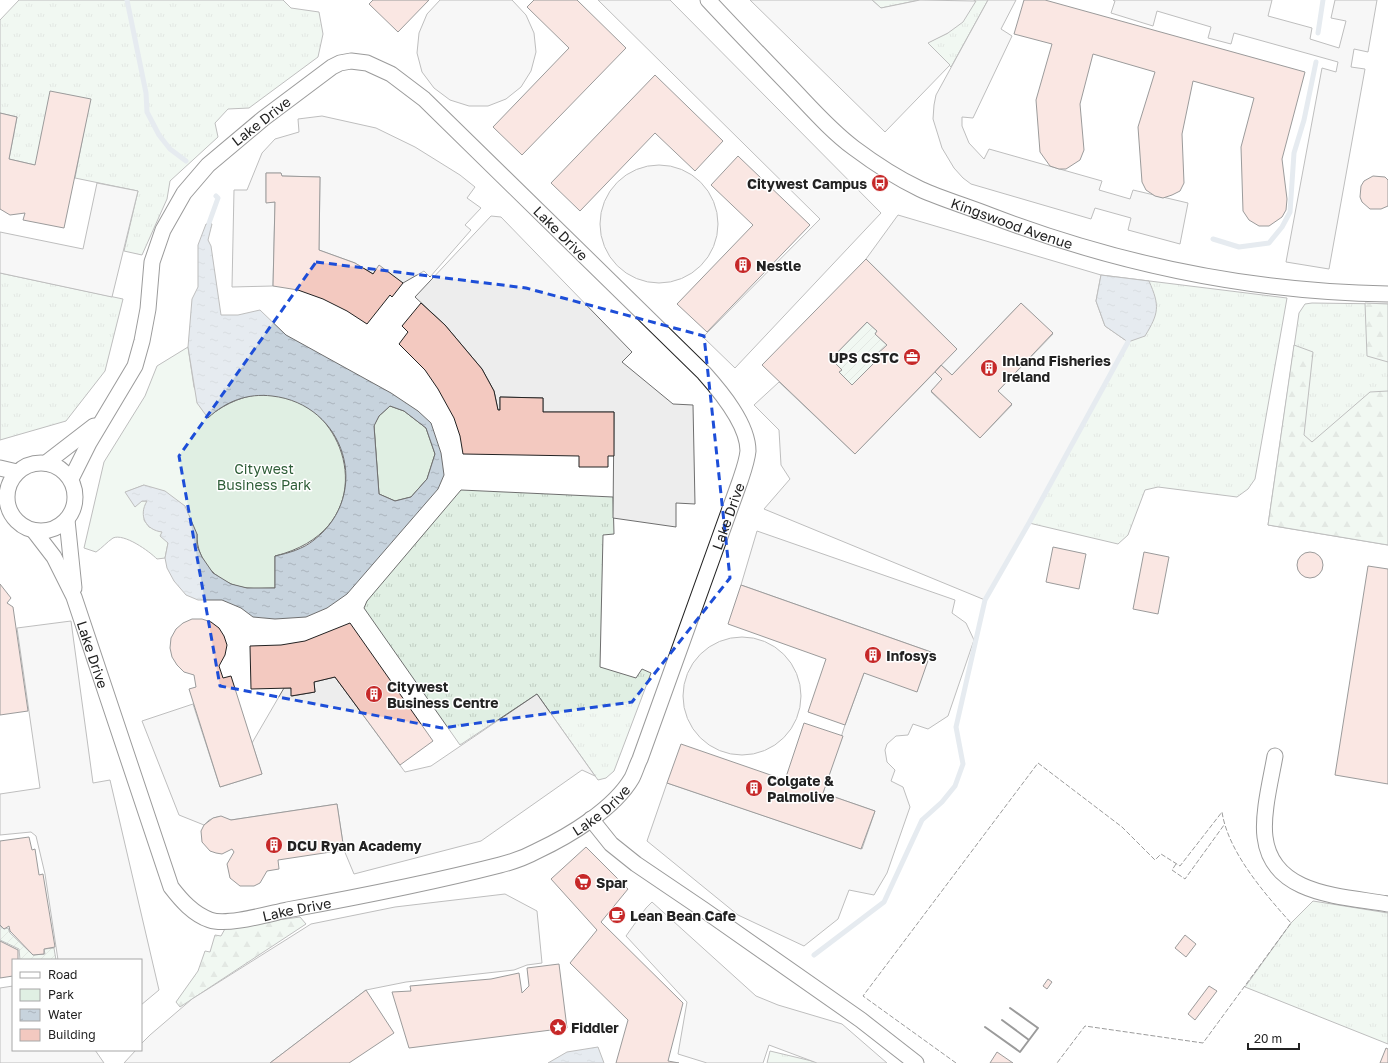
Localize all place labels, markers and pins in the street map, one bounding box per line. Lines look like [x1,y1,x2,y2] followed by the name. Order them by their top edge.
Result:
[870,173,890,193] bus stop icon: Citywest Campus
[747,175,867,192] place label: Citywest Campus
[733,255,753,275] building icon: Nestle
[756,257,801,274] place label: Nestle
[902,347,922,367] office icon: UPS CSTC
[829,349,899,366] place label: UPS CSTC
[1002,352,1111,385] place label: Inland Fisheries Ireland
[979,358,999,378] building icon: Inland Fisheries Ireland
[863,645,883,665] building icon: Infosys
[886,647,937,664] place label: Infosys
[387,678,499,711] place label: Citywest Business Centre
[364,684,384,704] building icon: Citywest Business Centre
[767,772,835,805] place label: Colgate & Palmolive
[744,778,764,798] building icon: Colgate & Palmolive
[264,835,284,855] building icon: DCU Ryan Academy
[287,837,422,854] place label: DCU Ryan Academy
[573,872,593,892] supermarket icon: Spar
[596,874,628,891] place label: Spar
[607,905,627,925] cafe icon: Lean Bean Cafe
[630,907,736,924] place label: Lean Bean Cafe
[548,1017,568,1037] place icon: Fiddler
[571,1019,619,1036] place label: Fiddler

